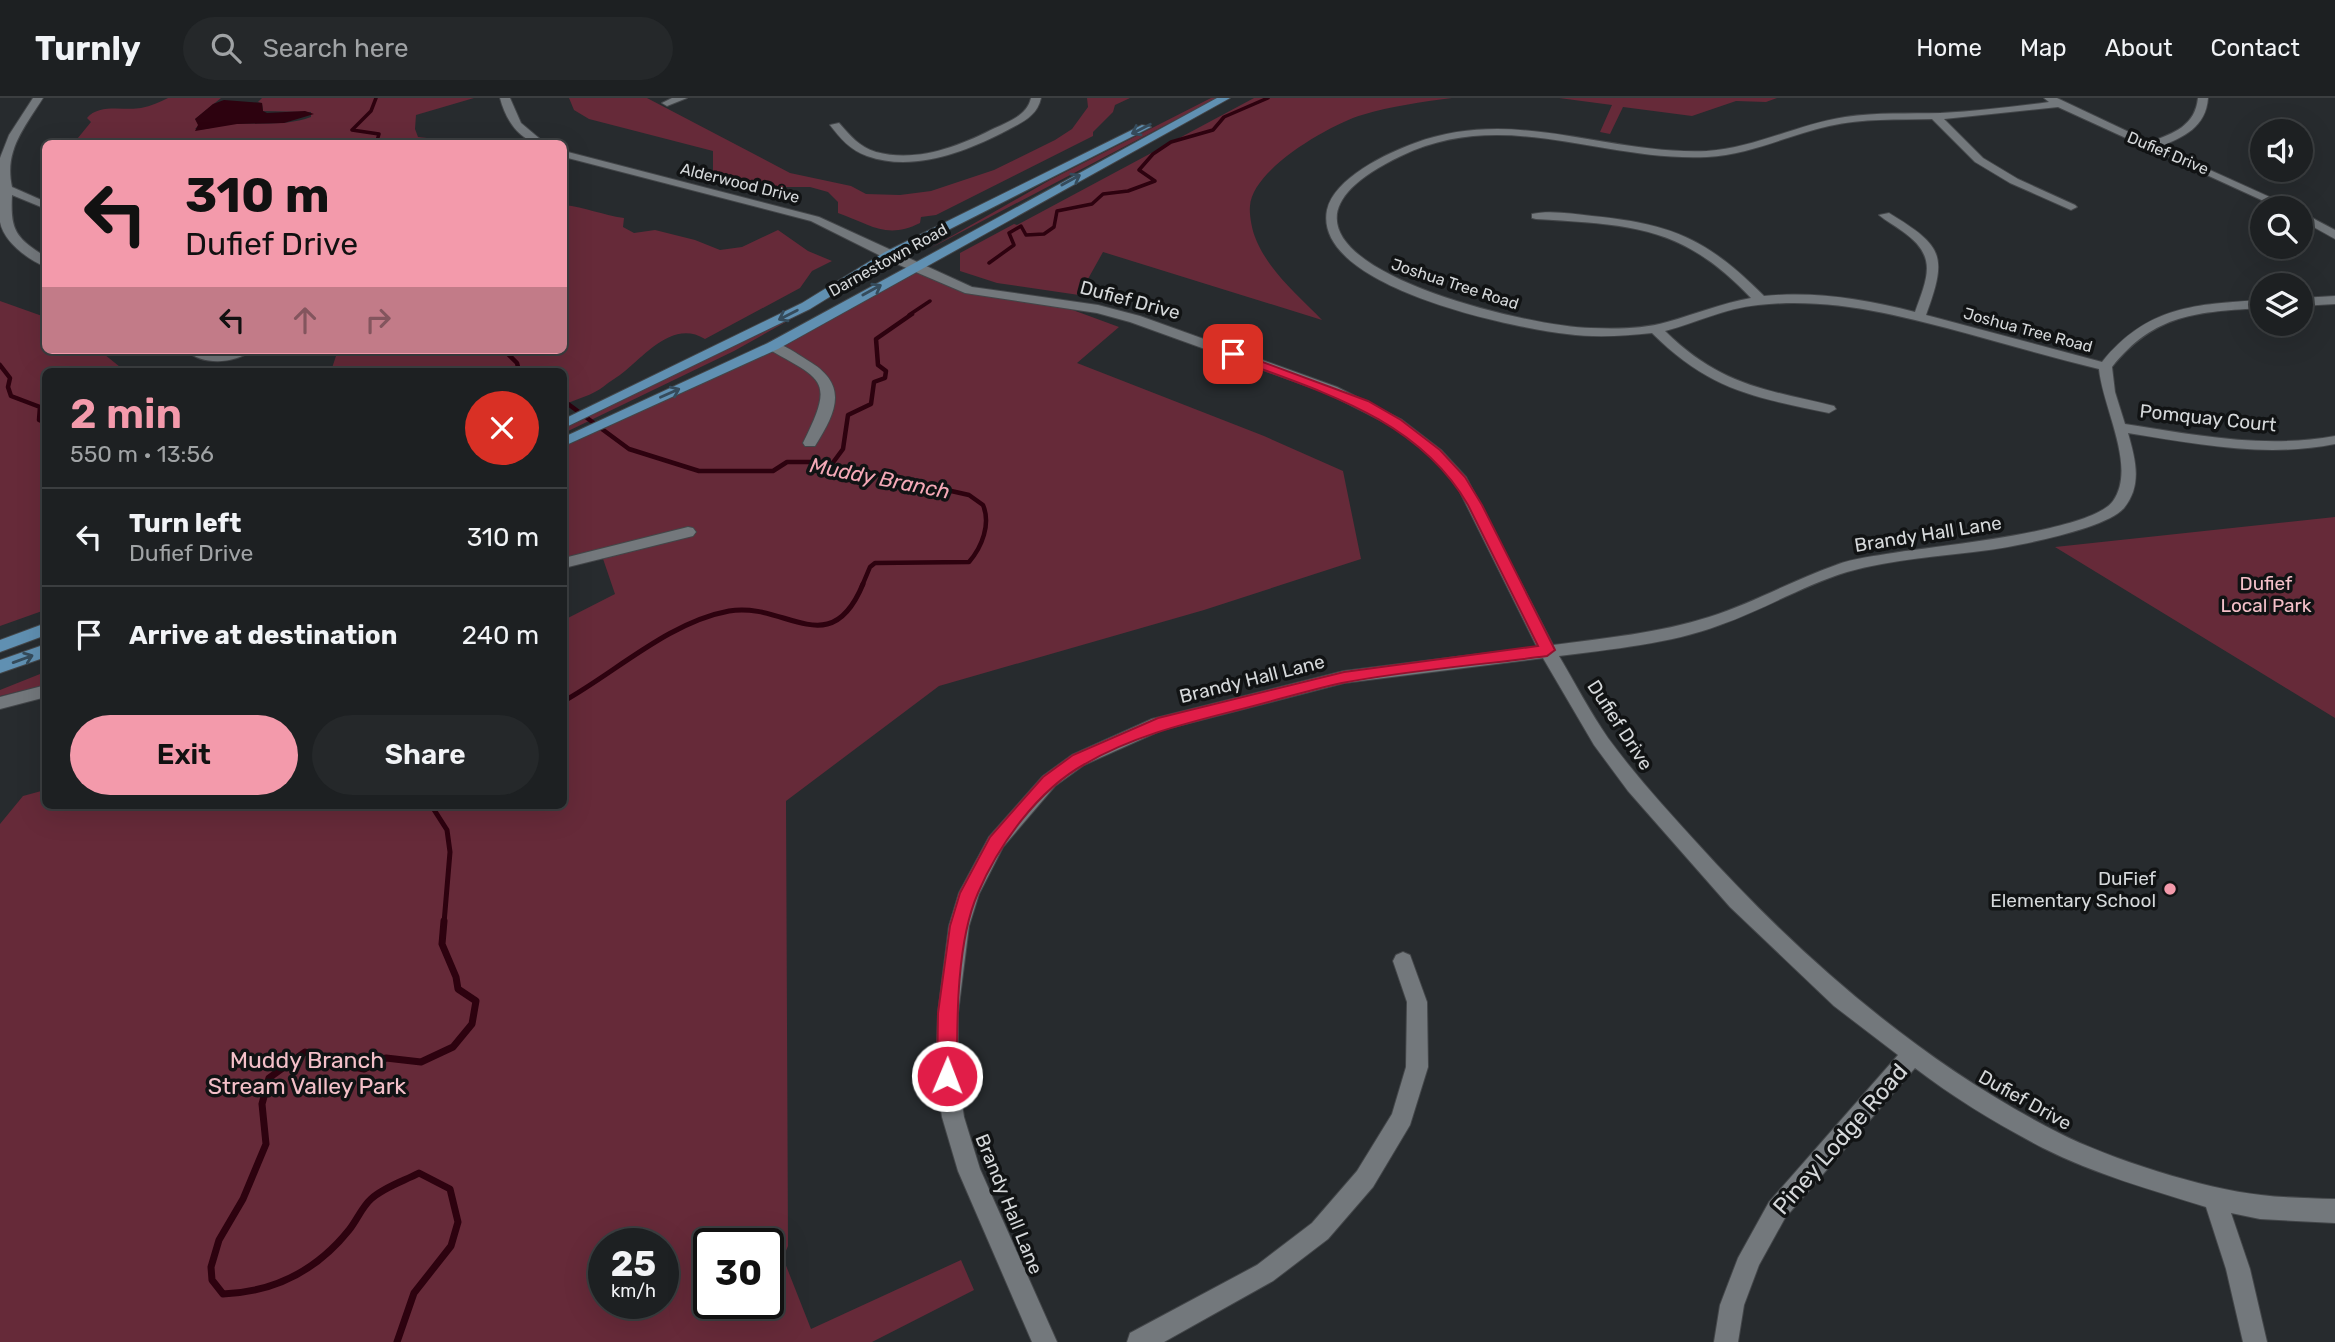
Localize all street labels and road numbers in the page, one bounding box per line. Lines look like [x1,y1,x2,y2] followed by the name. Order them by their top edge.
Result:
[2124,127,2212,179] street label: Dufief Drive
[678,159,802,207] street label: Alderwood Drive
[826,220,950,300] street label: Darnestown Road
[1389,254,1521,314] street label: Joshua Tree Road
[1077,276,1183,324] street label: Dufief Drive
[1961,304,2095,356] street label: Joshua Tree Road
[2139,399,2278,437] street label: Pomquay Court
[1853,511,2003,557] street label: Brandy Hall Lane
[1177,650,1327,708] street label: Brandy Hall Lane
[1582,676,1658,774] street label: Dufief Drive
[1767,1058,1913,1220] street label: Piney Lodge Road
[1974,1065,2076,1135] street label: Dufief Drive
[970,1131,1048,1277] street label: Brandy Hall Lane

